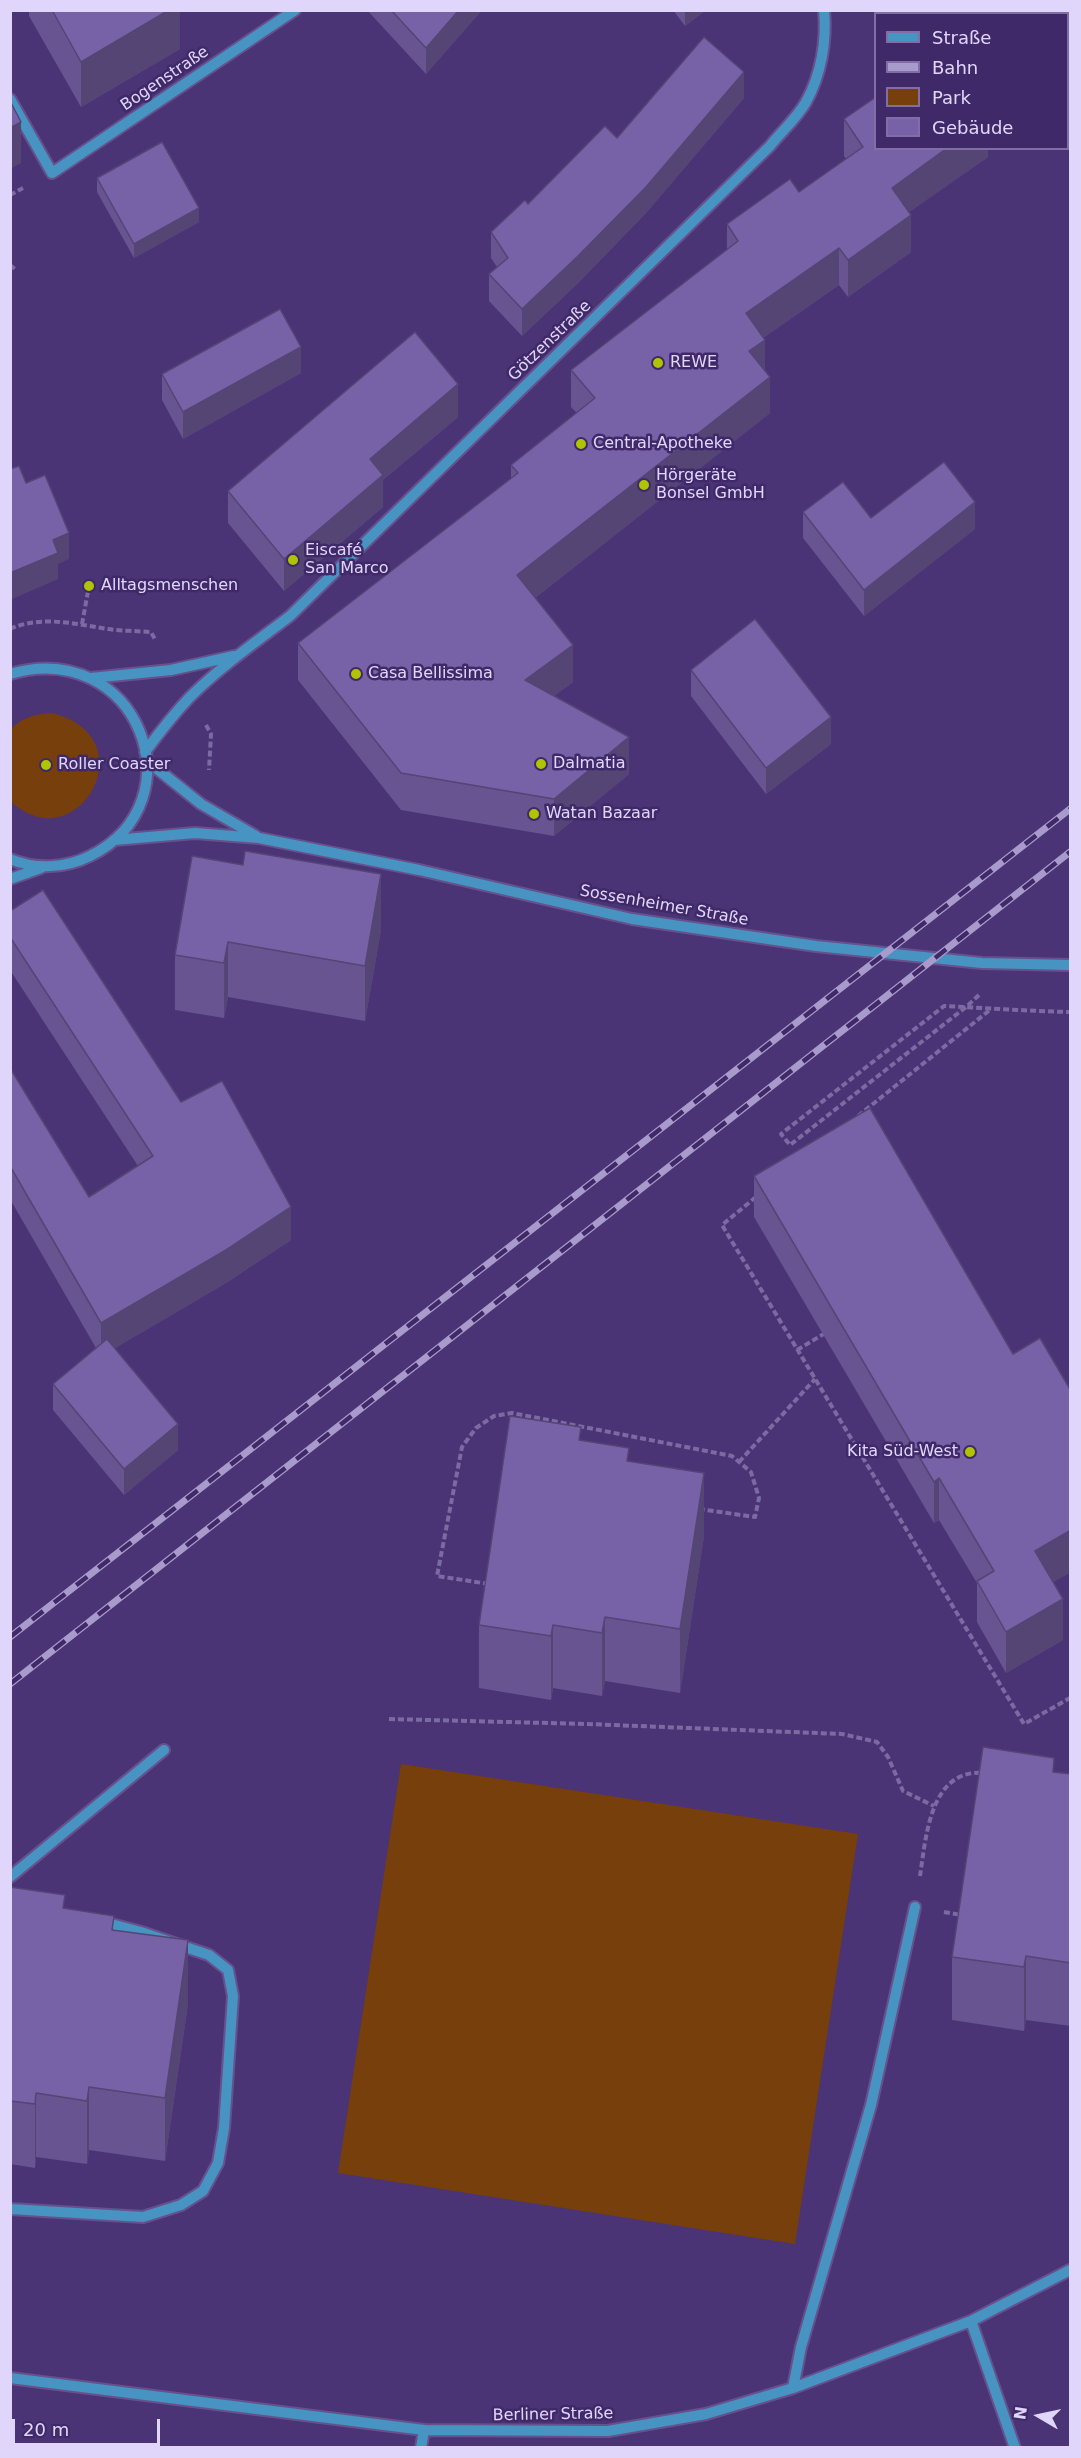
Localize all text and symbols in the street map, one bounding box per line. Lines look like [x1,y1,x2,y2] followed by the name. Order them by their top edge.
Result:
[874,12,1069,150] legend
[932,27,991,48] text: Straße
[117,43,213,115] street label: Bogenstraße
[932,57,978,78] text: Bahn
[932,87,971,108] text: Park
[932,117,1013,138] text: Gebäude
[505,297,595,385] street label: Götzenstraße
[670,353,717,373] place label: REWE
[651,356,665,370] marker: REWE
[593,434,732,454] place label: Central-Apotheke
[574,437,588,451] marker: Central-Apotheke
[656,466,765,504] place label: Hörgeräte Bonsel GmbH
[637,478,651,492] marker: Hörgeräte Bonsel GmbH
[305,541,389,579] place label: Eiscafé San Marco
[286,553,300,567] marker: Eiscafé San Marco
[101,576,238,596] place label: Alltagsmenschen
[82,579,96,593] marker: Alltagsmenschen
[368,664,493,684] place label: Casa Bellissima
[349,667,363,681] marker: Casa Bellissima
[553,754,625,774] place label: Dalmatia
[58,755,170,775] place label: Roller Coaster
[534,757,548,771] marker: Dalmatia
[39,758,53,772] marker: Roller Coaster
[546,804,657,824] place label: Watan Bazaar
[527,807,541,821] marker: Watan Bazaar
[578,882,750,930] street label: Sossenheimer Straße
[847,1442,958,1462] place label: Kita Süd-West
[963,1445,977,1459] marker: Kita Süd-West
[1009,2386,1069,2446] north arrow
[493,2404,613,2426] street label: Berliner Straße
[1010,2405,1031,2421] text: N
[15,2407,164,2445] scale bar
[23,2419,69,2440] text: 20 m

